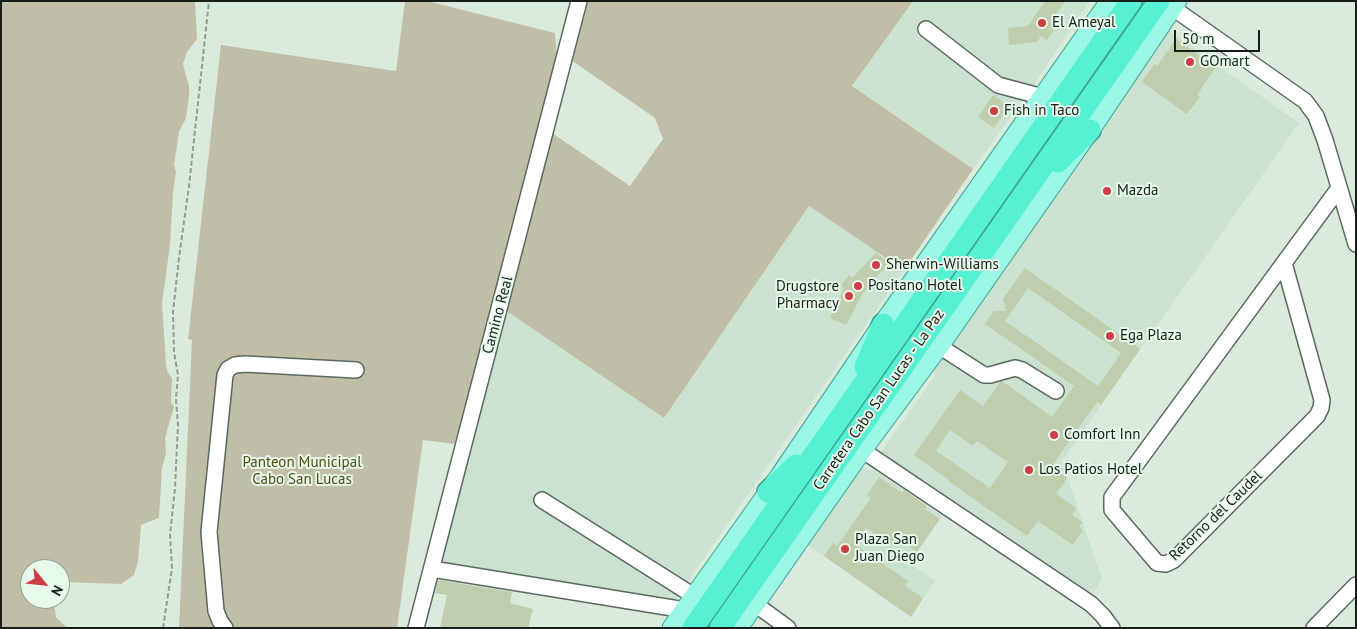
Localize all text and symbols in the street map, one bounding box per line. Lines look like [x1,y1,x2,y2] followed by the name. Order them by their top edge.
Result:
[1052,14,1115,32] place label: El Ameyal
[1036,17,1048,29] marker: El Ameyal
[1177,20,1263,52] scale bar
[1182,29,1215,48] text: 50 m
[1200,53,1250,71] place label: GOmart
[1184,56,1196,68] marker: GOmart
[1004,102,1079,120] place label: Fish in Taco
[988,105,1000,117] marker: Fish in Taco
[1117,182,1159,200] place label: Mazda
[1101,185,1113,197] marker: Mazda
[886,256,999,274] place label: Sherwin-Williams
[870,259,882,271] marker: Sherwin-Williams
[479,274,517,356] street label: Camino Real
[868,277,962,295] place label: Positano Hotel
[776,278,839,313] place label: Drugstore Pharmacy
[852,280,864,292] marker: Positano Hotel
[843,290,855,302] marker: Drugstore Pharmacy
[810,306,948,494] street label: Carretera Cabo San Lucas - La Paz
[1120,327,1182,345] place label: Ega Plaza
[1104,330,1116,342] marker: Ega Plaza
[1064,426,1140,444] place label: Comfort Inn
[1048,429,1060,441] marker: Comfort Inn
[242,454,362,489] park label: Panteon Municipal Cabo San Lucas
[1039,461,1142,479] place label: Los Patios Hotel
[1023,464,1035,476] marker: Los Patios Hotel
[1166,467,1266,565] street label: Retorno del Caudel
[855,531,924,566] place label: Plaza San Juan Diego
[839,543,851,555] marker: Plaza San Juan Diego
[20,559,70,609] north arrow
[47,582,67,599] text: N

